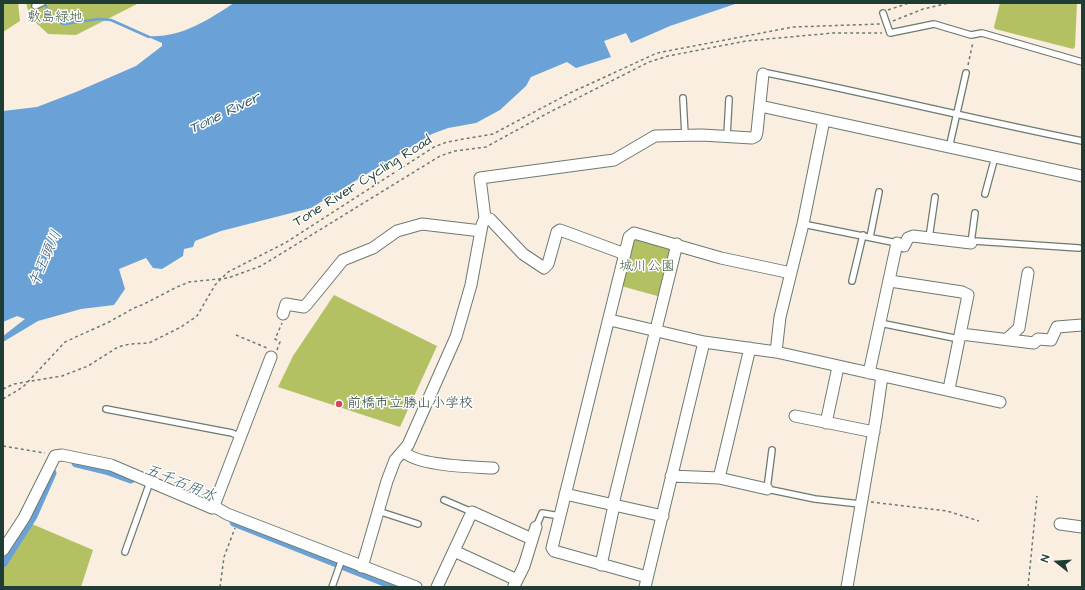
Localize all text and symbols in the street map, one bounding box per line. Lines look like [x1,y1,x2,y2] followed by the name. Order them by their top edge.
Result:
[27,10,83,26] park label: 敷島緑地
[187,89,263,139] water label: Tone River
[291,133,435,231] street label: Tone River Cycling Road
[26,228,66,290] water label: 午王頭川
[619,259,675,275] park label: 城川公園
[347,396,473,412] place label: 前橋市立勝山小学校
[334,399,344,409] marker: 前橋市立勝山小学校
[142,462,218,506] water label: 五千石用水
[1037,542,1077,582] north arrow
[1037,553,1053,564] text: N

